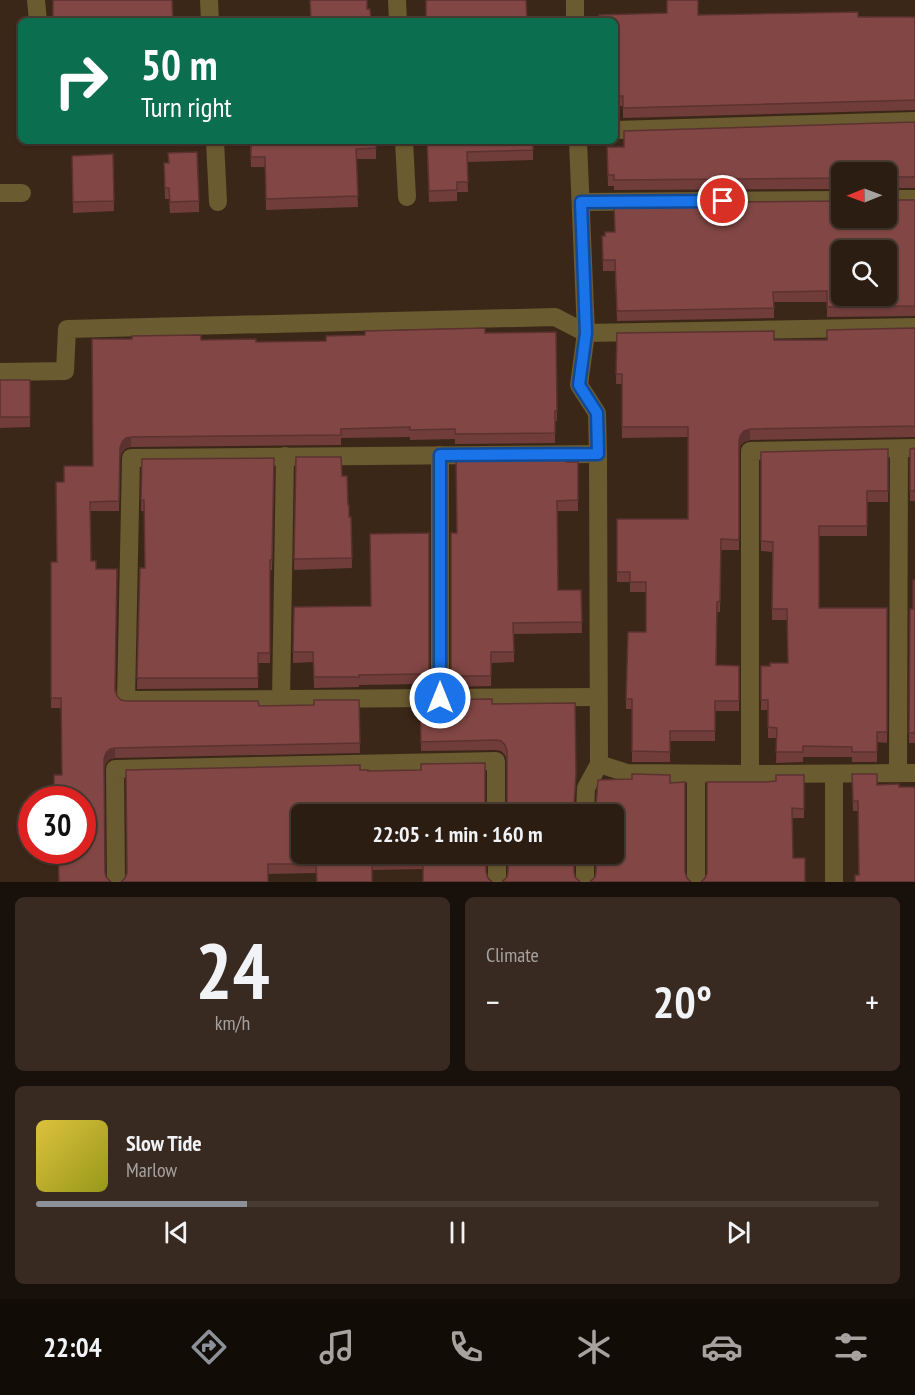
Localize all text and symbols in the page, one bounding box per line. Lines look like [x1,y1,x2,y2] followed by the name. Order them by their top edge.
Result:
[141,37,218,92] text: 50 m
[42,42,120,120] icon: right
[141,90,232,124] text: Turn right
[831,162,897,228] north arrow
[831,162,897,306] map controls
[697,175,748,226] pin
[706,184,739,217] icon: arrive
[831,240,897,306] button: search
[408,666,472,730] position arrow
[18,786,96,864] speed limit sign: 30
[372,820,543,848] text: 22:05 · 1 min · 160 m
[195,920,270,1021] text: 24
[486,942,539,968] text: Climate
[653,972,712,1030] text: 20°
[486,980,500,1023] text: −
[865,980,879,1023] text: +
[215,1010,250,1036] text: km/h
[126,1129,202,1157] text: Slow Tide
[126,1157,177,1183] text: Marlow
[160,1216,193,1249] icon: previous
[441,1216,474,1249] icon: pause
[722,1216,755,1249] icon: next
[188,1326,230,1368] icon: directions
[316,1326,358,1368] icon: music
[445,1326,487,1368] icon: phone
[573,1326,615,1368] icon: climate
[701,1326,743,1368] icon: car
[830,1326,872,1368] icon: filters
[43,1330,102,1364] text: 22:04

